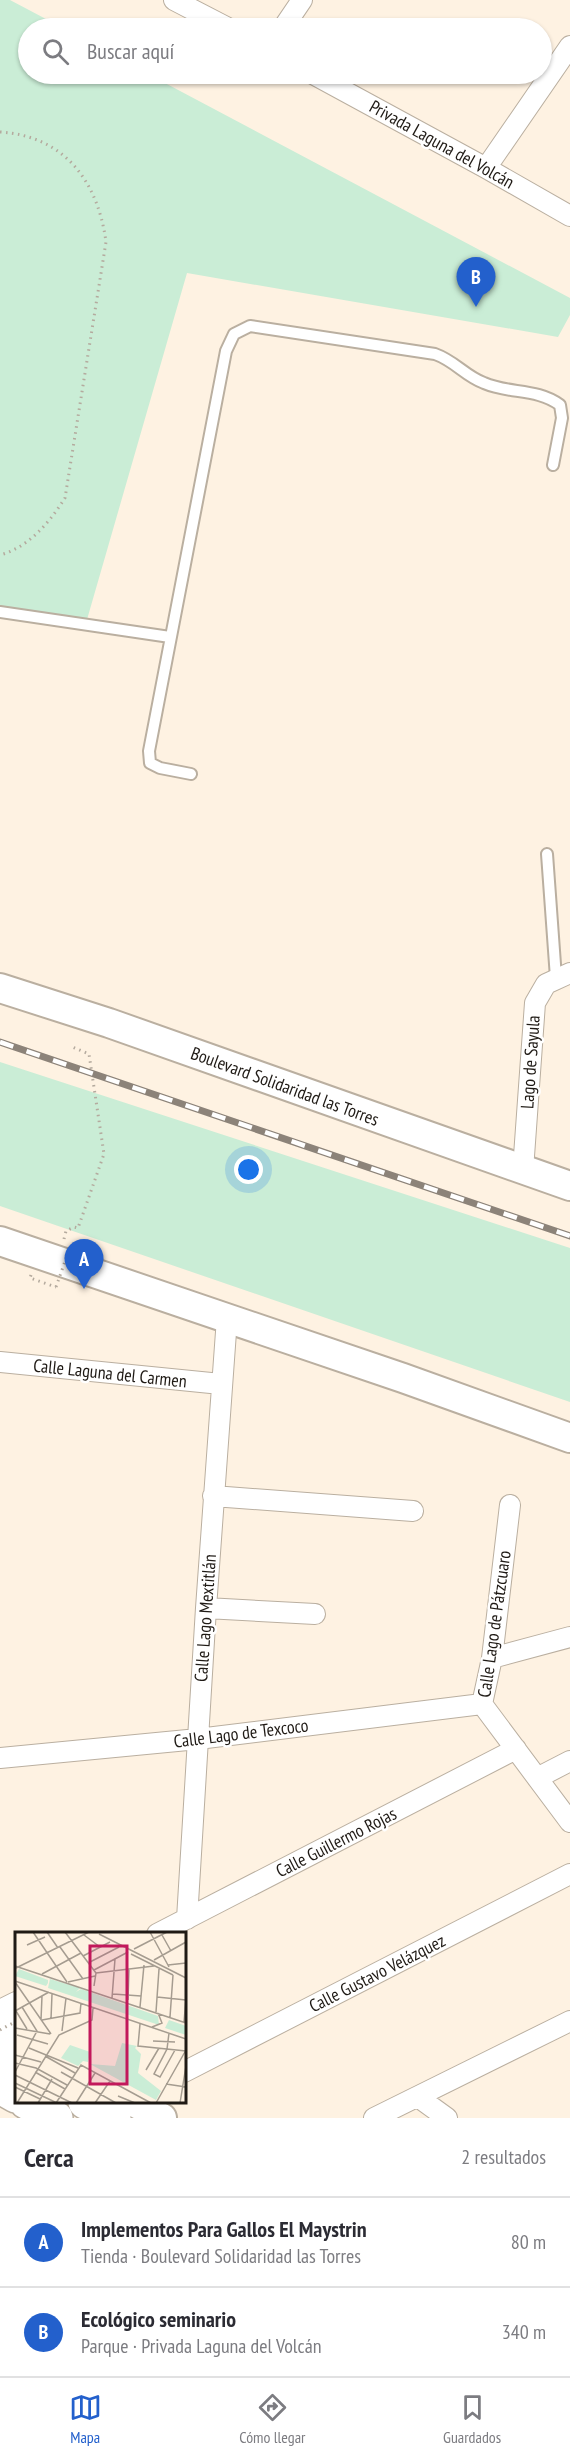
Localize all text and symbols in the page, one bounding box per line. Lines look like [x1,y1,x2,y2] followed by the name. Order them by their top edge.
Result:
[18,18,552,84] search box
[39,35,72,68] icon: search
[87,37,174,65] text: Buscar aquí
[366,95,518,193] street label: Privada Laguna del Volcán
[456,258,496,307] pin: B
[515,1014,545,1110] street label: Lago de Sayula
[188,1041,382,1131] street label: Boulevard Solidaridad las Torres
[234,1155,263,1184] your location
[64,1240,104,1289] pin: A
[32,1354,188,1392] street label: Calle Laguna del Carmen
[472,1549,516,1699] street label: Calle Lago de Pátzcuaro
[189,1553,221,1683] street label: Calle Lago Mextitlán
[172,1713,310,1753] street label: Calle Lago de Texcoco
[272,1802,400,1882] street label: Calle Guillermo Rojas
[305,1929,449,2017] street label: Calle Gustavo Velázquez
[15,1932,186,2103] inset map
[24,2141,74,2174] text: Cerca
[461,2144,546,2170] text: 2 resultados
[81,2215,367,2243] text: Implementos Para Gallos El Maystrin
[38,2229,49,2255] text: A
[511,2229,546,2255] text: 80 m
[81,2243,361,2269] text: Tienda · Boulevard Solidaridad las Torres
[81,2305,236,2333] text: Ecológico seminario
[39,2319,48,2345] text: B
[502,2319,546,2345] text: 340 m
[81,2333,321,2359] text: Parque · Privada Laguna del Volcán
[69,2391,102,2447] tab: Mapa
[239,2391,305,2447] tab: Cómo llegar
[443,2391,501,2447] tab: Guardados

